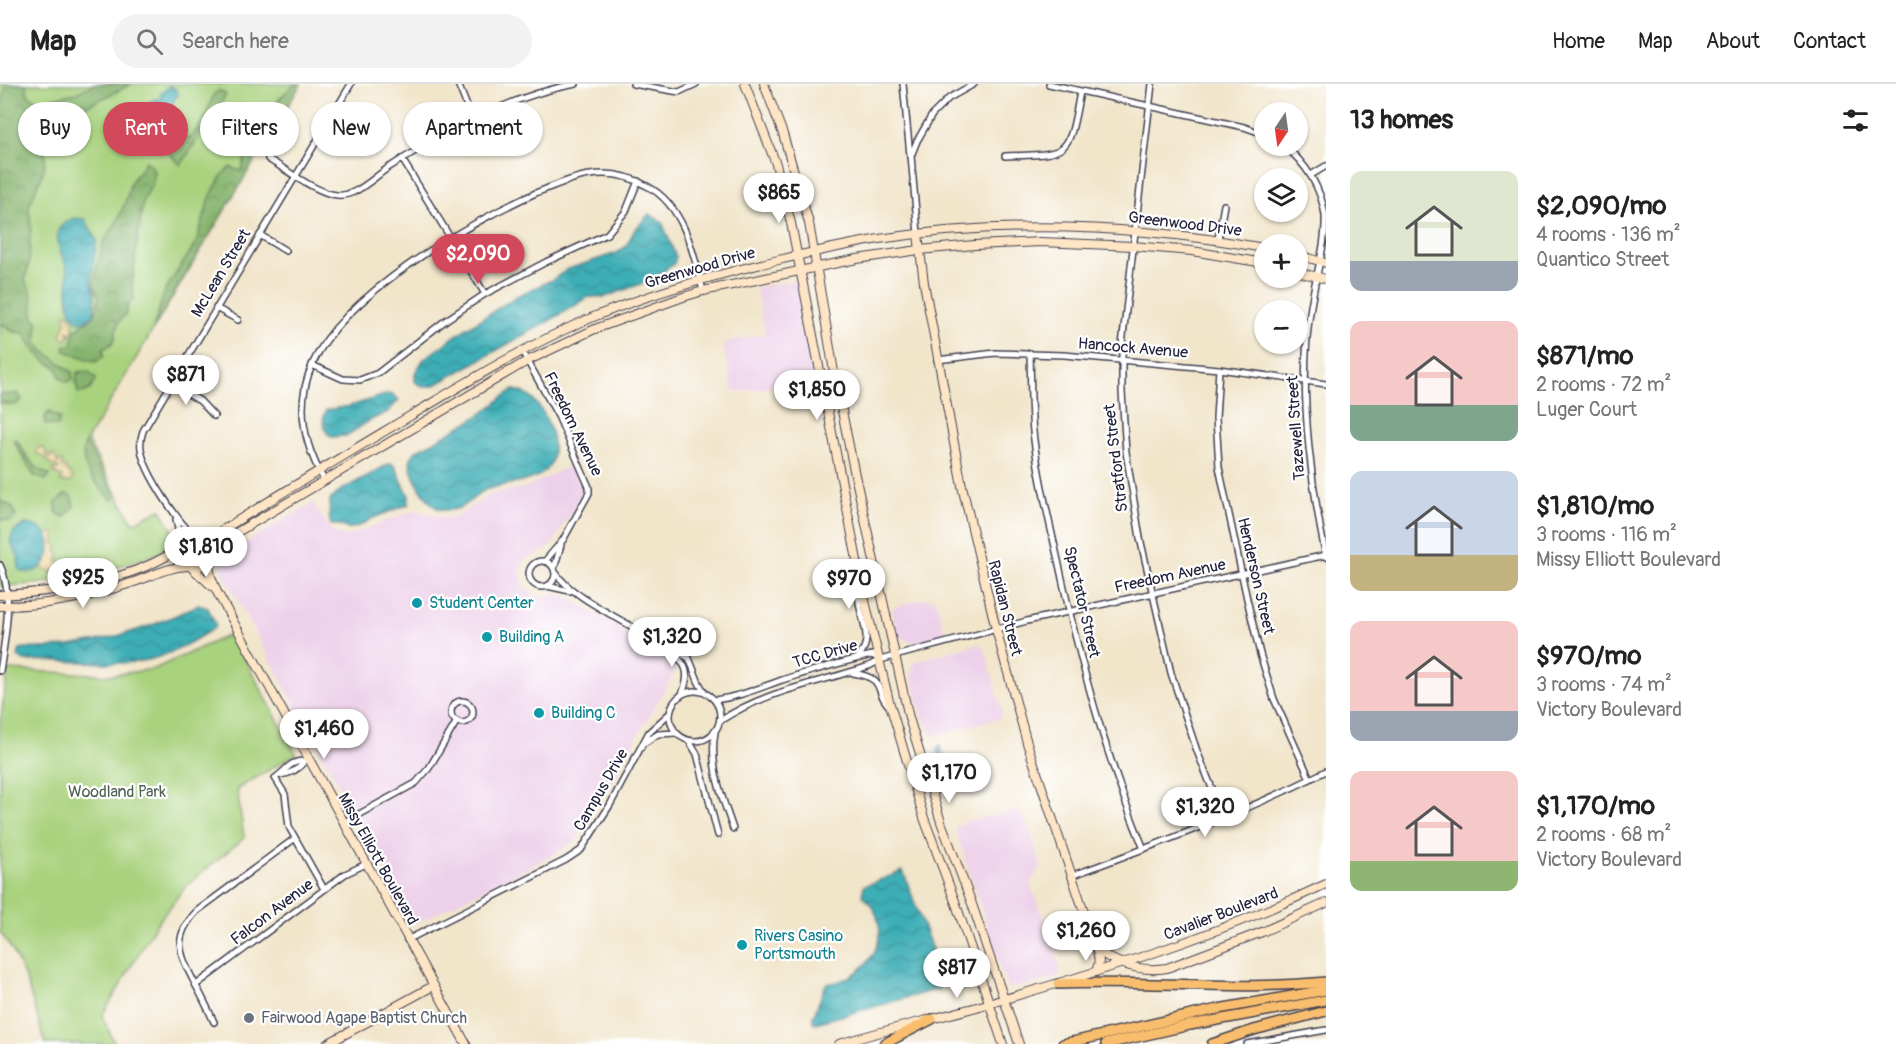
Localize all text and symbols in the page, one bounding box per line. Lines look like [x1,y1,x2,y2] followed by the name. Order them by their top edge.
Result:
[112,14,532,68] search box
[30,24,76,59] text: Map
[133,25,166,58] icon: search
[181,27,289,55] text: Search here
[1552,28,1605,55] text: Home
[1638,28,1673,55] text: Map
[1706,28,1760,55] text: About
[1793,28,1866,55] text: Contact
[18,102,91,156] chip: Buy
[103,102,188,156] chip: Rent
[200,102,299,156] chip: Filters
[311,102,391,156] chip: New
[403,102,543,156] chip: Apartment
[1254,102,1308,156] north arrow
[1254,102,1308,354] map controls
[1350,104,1453,136] text: 13 homes
[1839,104,1872,137] icon: filters
[1254,168,1308,222] button: layers
[743,173,815,224] pin: $865
[757,180,801,205] text: $865
[1536,190,1667,222] text: $2,090/mo
[1398,195,1470,267] icon: home
[1127,207,1243,241] street label: Greenwood Drive
[1536,222,1681,247] text: 4 rooms · 136 m²
[187,225,255,321] street label: McLean Street
[429,234,527,285] pin: $2,090
[1254,234,1308,288] button: +
[446,241,510,266] text: $2,090
[642,243,758,293] street label: Greenwood Drive
[1536,247,1669,272] text: Quantico Street
[1254,300,1308,354] button: −
[1077,333,1189,363] street label: Hancock Avenue
[1536,340,1634,372] text: $871/mo
[1398,345,1470,417] icon: home
[150,355,222,406] pin: $871
[166,362,206,387] text: $871
[539,369,607,479] street label: Freedom Avenue
[768,370,866,421] pin: $1,850
[1536,372,1671,397] text: 2 rooms · 72 m²
[1282,375,1310,481] street label: Tazewell Street
[788,377,846,402] text: $1,850
[1536,397,1637,422] text: Luger Court
[1099,402,1133,513] street label: Stratford Street
[1536,490,1654,522] text: $1,810/mo
[1398,495,1470,567] icon: home
[1233,516,1279,637] street label: Henderson Street
[1536,522,1677,547] text: 3 rooms · 116 m²
[157,527,255,578] pin: $1,810
[178,534,234,559] text: $1,810
[1059,544,1105,660] street label: Spectator Street
[1536,547,1721,572] text: Missy Elliott Boulevard
[1113,554,1228,598] street label: Freedom Avenue
[47,558,119,609] pin: $925
[983,558,1027,658] street label: Rapidan Street
[813,559,885,610] pin: $970
[61,565,105,590] text: $925
[826,566,872,591] text: $970
[429,593,534,613] place label: Student Center
[410,596,424,610] marker: Student Center
[623,617,721,668] pin: $1,320
[642,624,702,649] text: $1,320
[499,627,564,647] place label: Building A
[480,630,494,644] marker: Building A
[790,635,860,673] street label: TCC Drive
[1536,640,1641,672] text: $970/mo
[1398,645,1470,717] icon: home
[1536,672,1672,697] text: 3 rooms · 74 m²
[1536,697,1682,722] text: Victory Boulevard
[551,703,616,723] place label: Building C
[532,706,546,720] marker: Building C
[275,709,373,760] pin: $1,460
[294,716,354,741] text: $1,460
[569,745,633,835] street label: Campus Drive
[900,753,998,804] pin: $1,170
[921,760,977,785] text: $1,170
[68,782,166,802] park label: Woodland Park
[1156,787,1254,838] pin: $1,320
[333,789,423,929] street label: Missy Elliott Boulevard
[1536,790,1655,822] text: $1,170/mo
[1175,794,1235,819] text: $1,320
[1398,795,1470,867] icon: home
[1536,822,1671,847] text: 2 rooms · 68 m²
[1536,847,1682,872] text: Victory Boulevard
[227,874,317,950] street label: Falcon Avenue
[1161,883,1281,945] street label: Cavalier Boulevard
[1037,911,1135,962] pin: $1,260
[1056,918,1116,943] text: $1,260
[754,926,844,964] place label: Rivers Casino Portsmouth
[735,938,749,952] marker: Rivers Casino Portsmouth
[921,948,993,999] pin: $817
[937,955,977,980] text: $817
[261,1008,467,1028] place label: Fairwood Agape Baptist Church
[242,1011,256,1025] marker: Fairwood Agape Baptist Church

